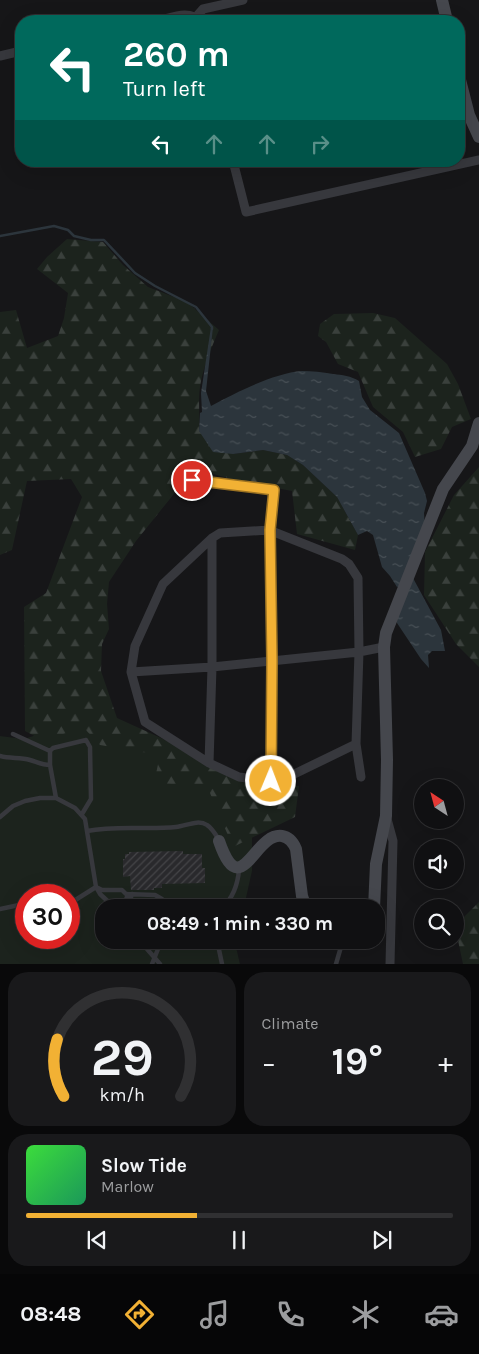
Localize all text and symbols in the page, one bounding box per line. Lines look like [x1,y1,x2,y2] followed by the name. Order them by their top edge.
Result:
[123,34,230,75] text: 260 m
[40,35,105,100] icon: left
[123,76,206,102] text: Turn left
[147,130,175,158] icon: left
[200,130,228,158] icon: ahead
[253,130,281,158] icon: ahead
[306,130,334,158] icon: right
[171,459,213,501] pin
[178,466,206,494] icon: arrive
[244,754,296,806] position arrow
[414,779,464,829] north arrow
[414,779,464,949] map controls
[414,839,464,889] button: sound
[15,884,80,949] speed limit sign: 30
[414,899,464,949] button: search
[147,913,333,935] text: 08:49 · 1 min · 330 m
[262,1014,319,1033] text: Climate
[90,1027,153,1088] text: 29
[332,1039,383,1084] text: 19°
[262,1046,276,1079] text: −
[438,1046,453,1079] text: +
[99,1085,144,1106] text: km/h
[101,1155,187,1177] text: Slow Tide
[101,1177,154,1196] text: Marlow
[83,1226,111,1254] icon: previous
[225,1226,253,1254] icon: pause
[368,1226,396,1254] icon: next
[122,1297,157,1332] icon: directions
[197,1297,232,1332] icon: music
[273,1297,308,1332] icon: phone
[348,1297,383,1332] icon: climate
[424,1297,459,1332] icon: car
[20,1301,82,1327] text: 08:48

